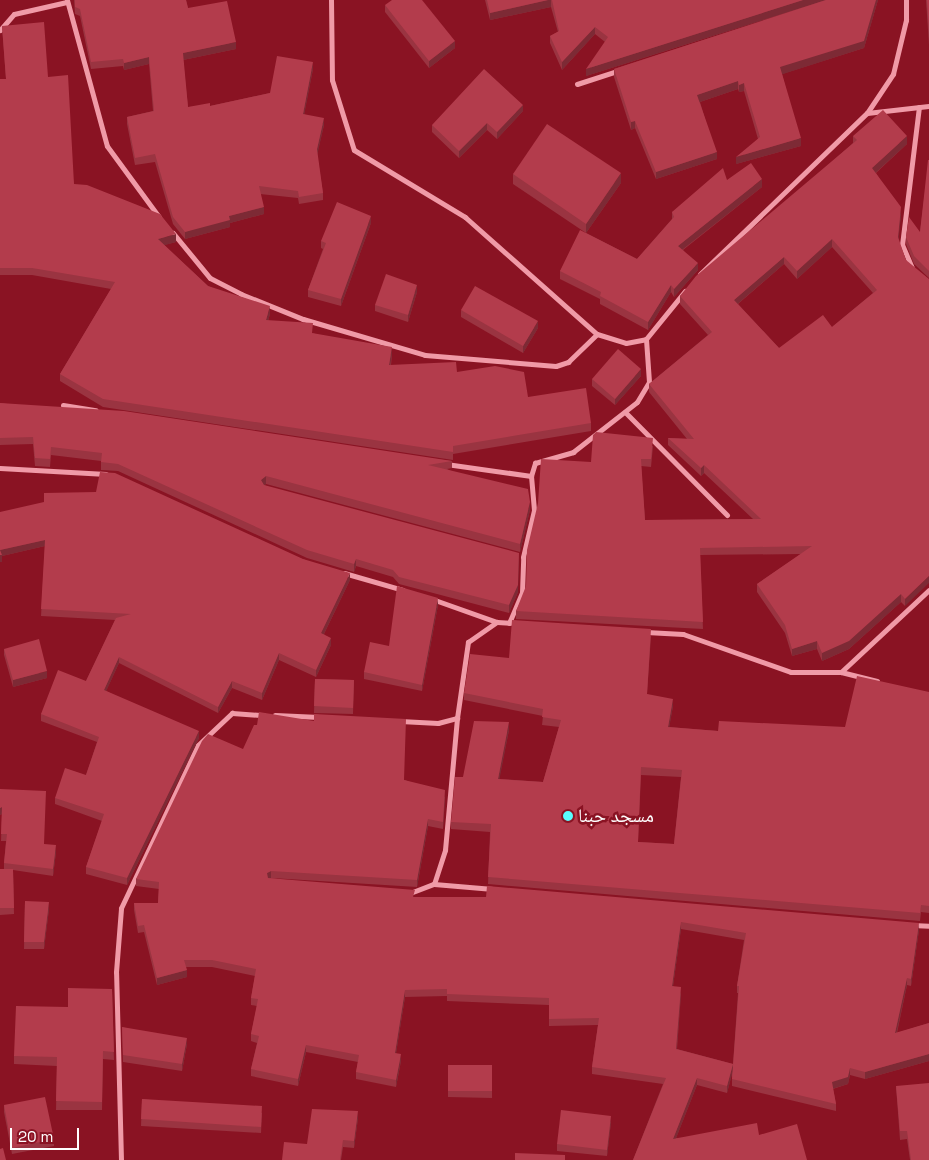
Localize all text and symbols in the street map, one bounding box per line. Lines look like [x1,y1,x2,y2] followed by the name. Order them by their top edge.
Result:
[578,805,654,827] place label: مسجد حبنا
[562,810,574,822] marker: مسجد حبنا
[12,1118,81,1150] scale bar
[18,1127,53,1146] text: 20 m

